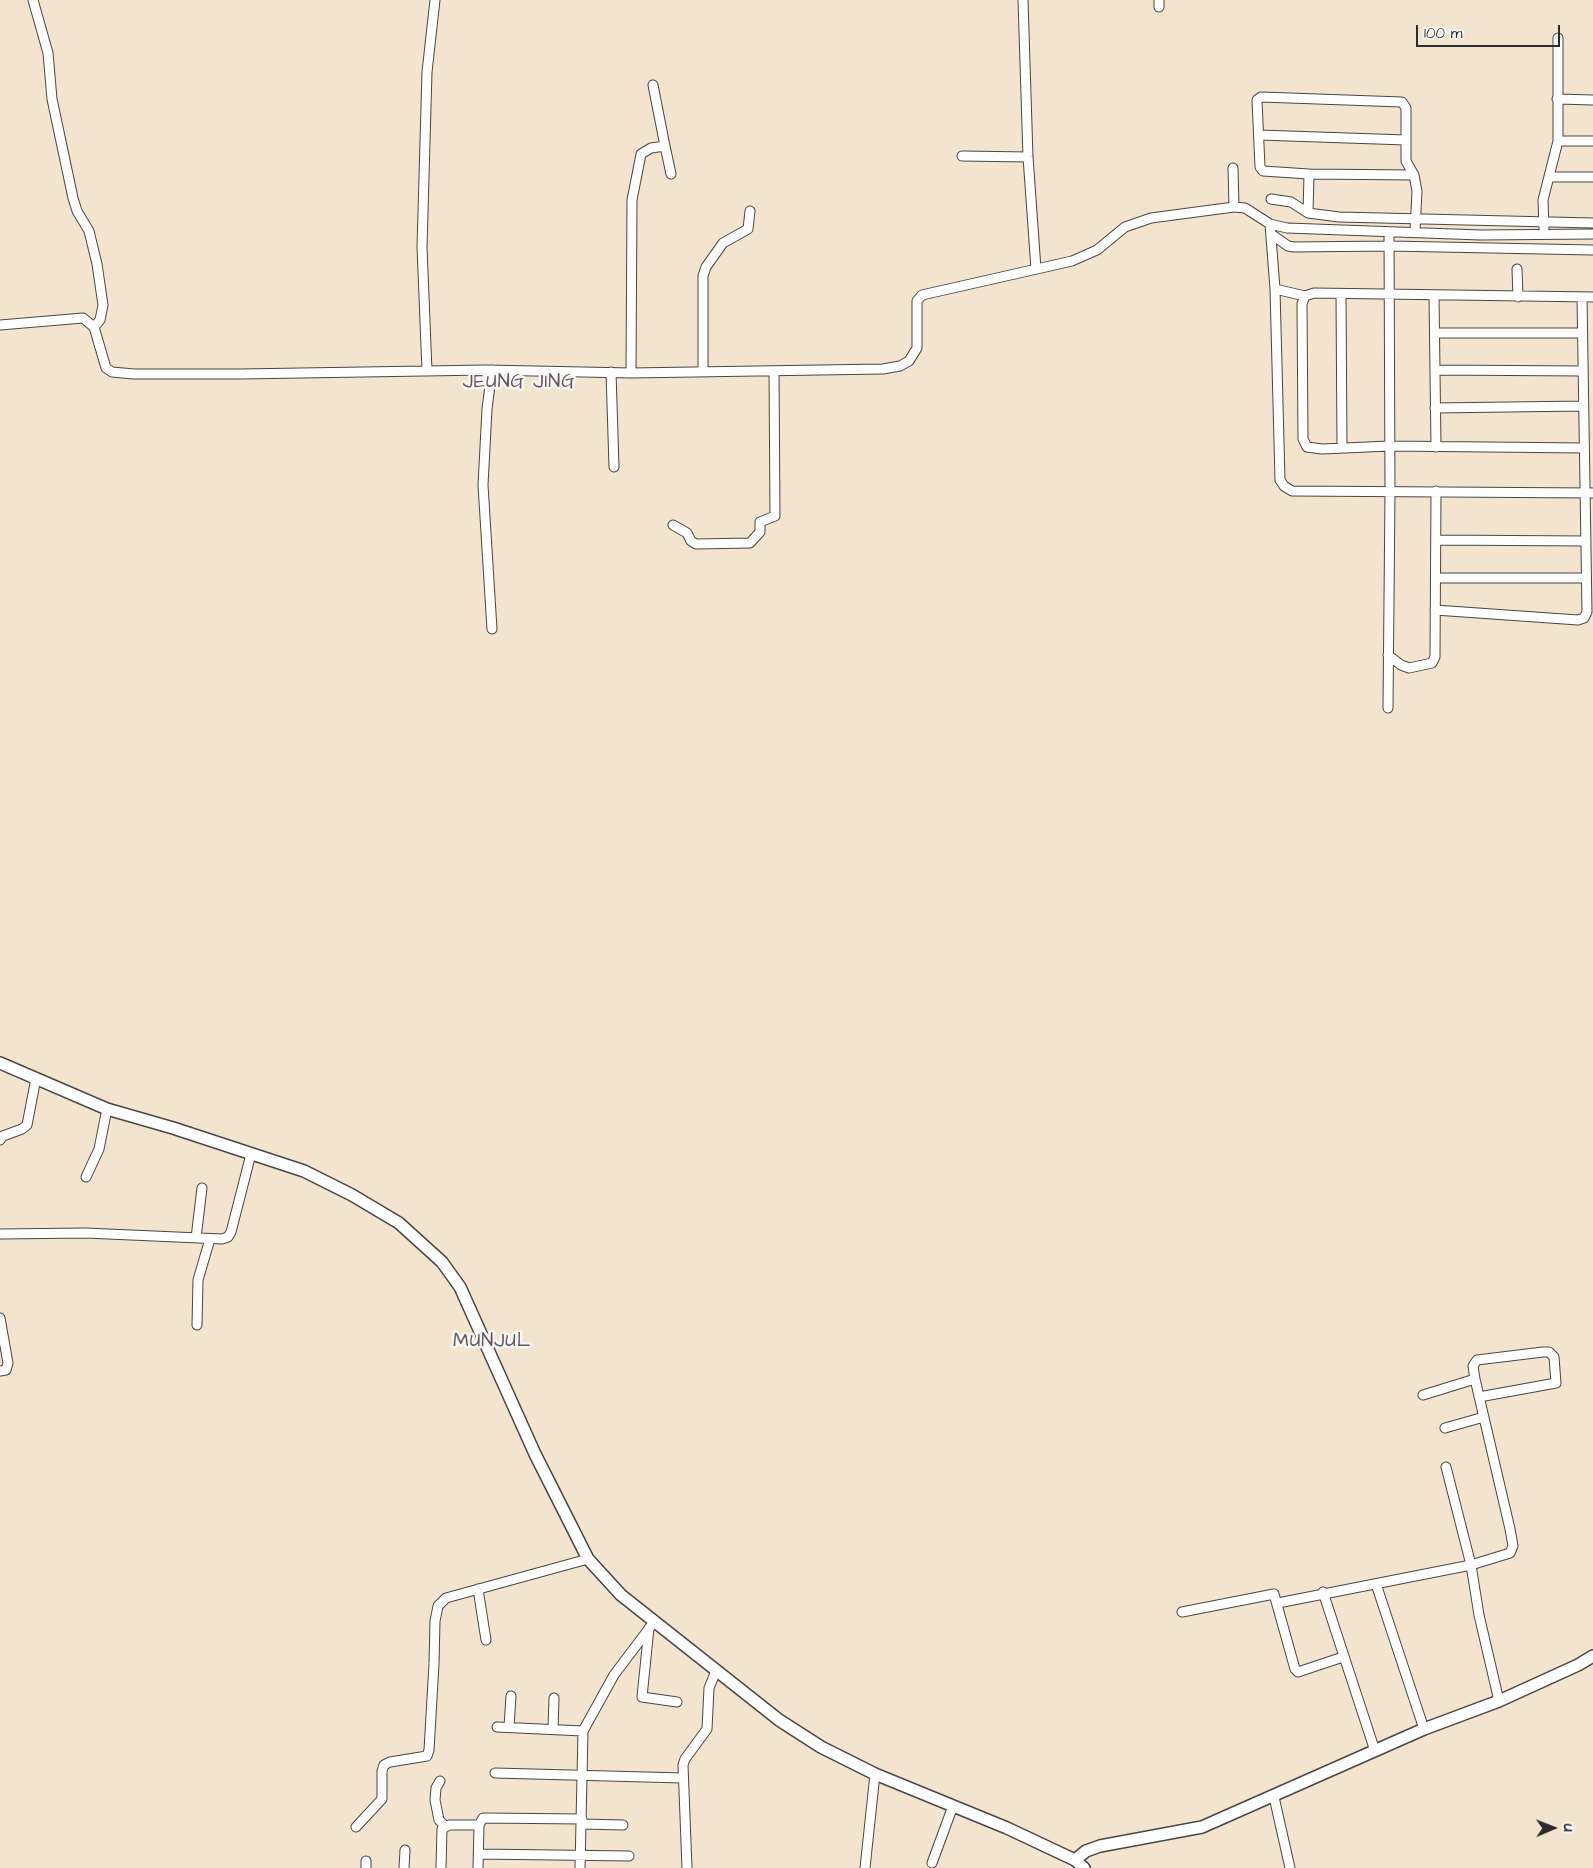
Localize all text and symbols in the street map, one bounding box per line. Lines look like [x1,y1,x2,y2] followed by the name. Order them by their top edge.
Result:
[1418,15,1562,47] scale bar
[1424,23,1463,44] text: 100 m
[461,372,577,394] district label: JEUNG JING
[452,1331,532,1353] district label: MUNJUL
[1528,1803,1578,1853] north arrow
[1558,1824,1578,1832] text: U

